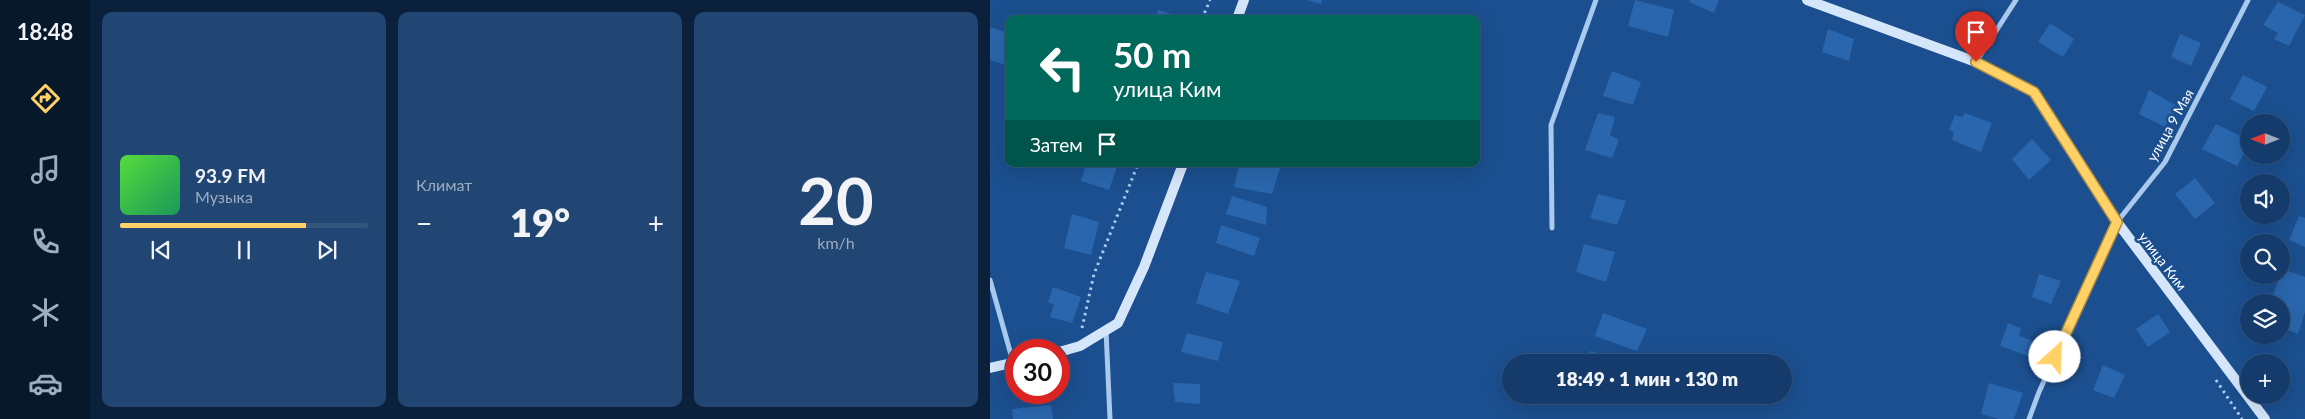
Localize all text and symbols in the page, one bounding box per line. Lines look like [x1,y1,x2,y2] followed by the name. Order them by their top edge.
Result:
[1955,11,1997,62] pin
[17,18,73,45] text: 18:48
[1962,18,1990,46] icon: arrive
[1113,33,1191,75] text: 50 m
[1030,35,1095,100] icon: left
[1113,75,1222,102] text: улица Ким
[28,81,63,116] icon: directions
[2143,86,2197,164] street label: улица 9 Мая
[2240,114,2290,164] north arrow
[2240,114,2290,404] map controls
[1093,130,1121,158] icon: arrive
[1030,133,1083,156] text: Затем
[28,152,63,187] icon: music
[798,161,874,239] text: 20
[195,164,266,187] text: 93.9 FM
[2240,174,2290,224] button: sound
[416,175,472,194] text: Климат
[195,187,253,206] text: Музыка
[510,199,570,245] text: 19°
[416,206,432,240] text: −
[648,206,664,240] text: +
[28,224,63,259] icon: phone
[2135,228,2191,294] street label: улица Ким
[817,233,855,252] text: km/h
[2240,234,2290,284] button: search
[147,236,175,264] icon: previous
[230,236,258,264] icon: pause
[313,236,341,264] icon: next
[2240,294,2290,344] button: layers
[28,295,63,330] icon: climate
[2028,330,2080,382] position arrow
[1005,339,1070,404] speed limit sign: 30
[2240,354,2290,404] button: +
[28,366,63,401] icon: car
[1556,367,1738,390] text: 18:49 · 1 мин · 130 m

